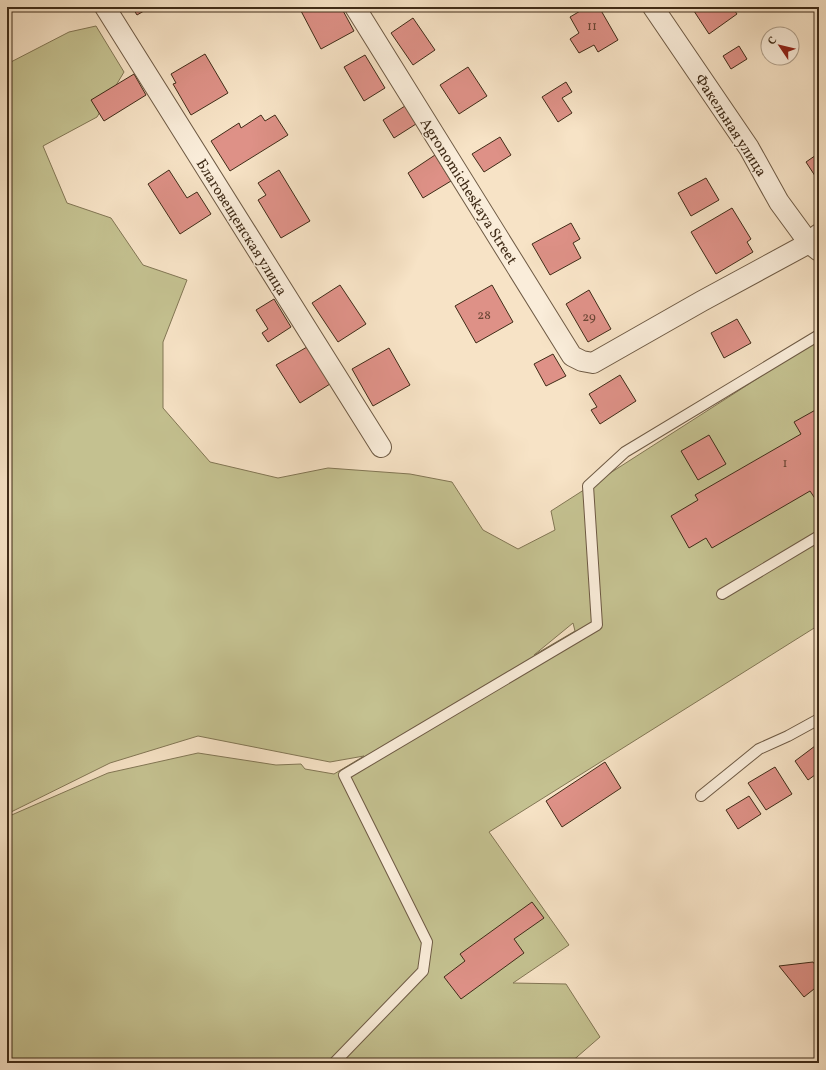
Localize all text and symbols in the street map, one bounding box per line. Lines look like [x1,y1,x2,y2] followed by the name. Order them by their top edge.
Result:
[587,18,597,36] house number: 11
[760,26,800,66] north arrow
[765,34,781,48] text: С
[689,70,771,181] street label: Факельная улица
[414,115,521,269] street label: Agronomicheskaya Street
[190,155,291,300] street label: Благовещенская улица
[477,307,491,325] house number: 28
[582,309,596,327] house number: 29
[782,455,788,473] house number: 1

